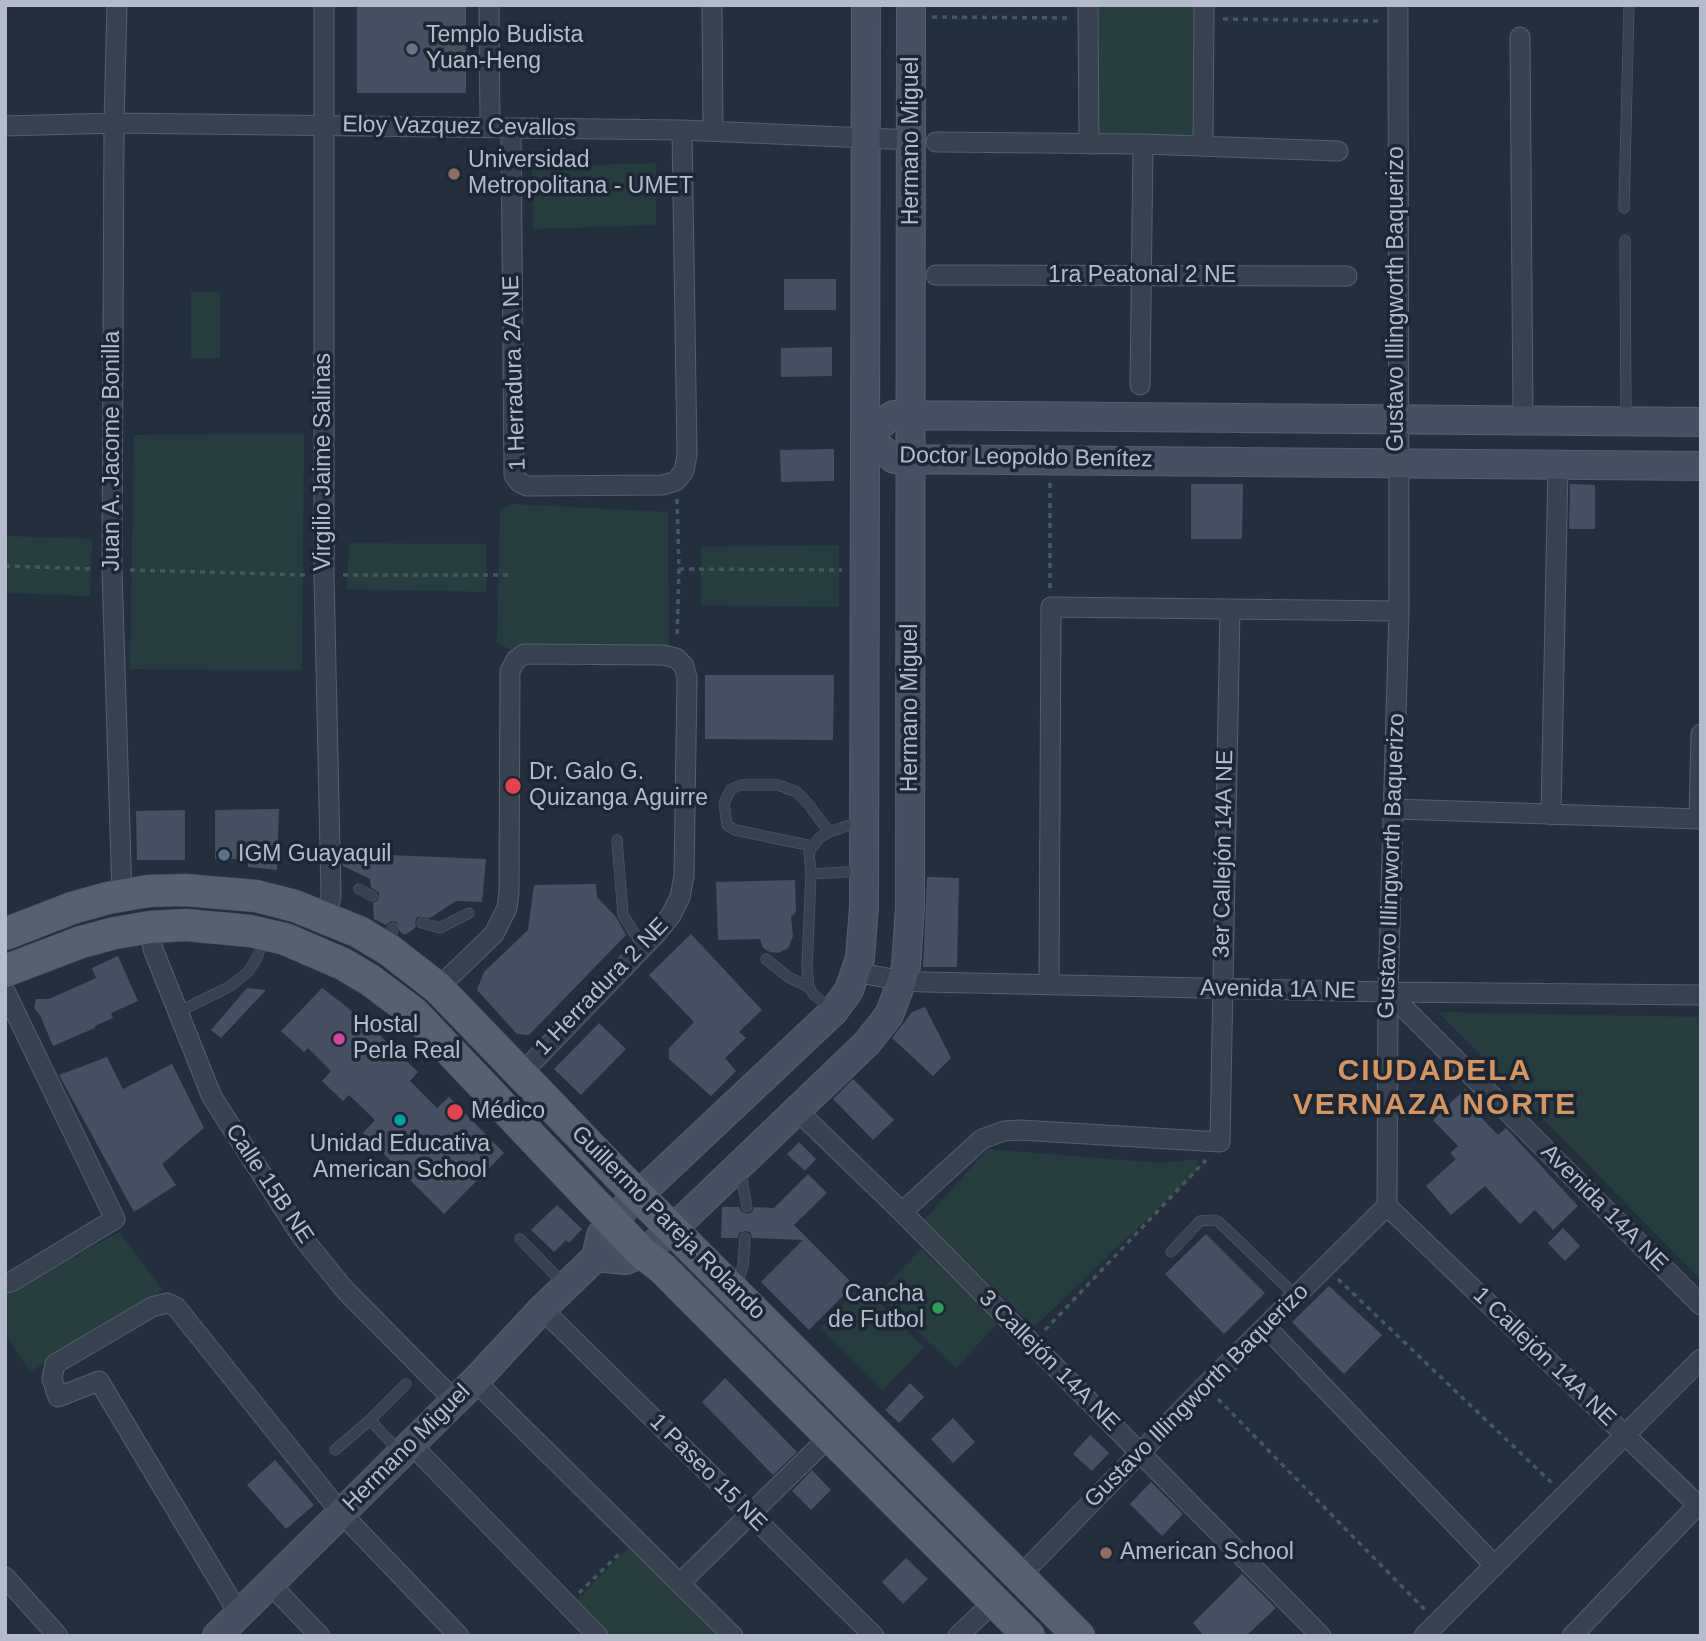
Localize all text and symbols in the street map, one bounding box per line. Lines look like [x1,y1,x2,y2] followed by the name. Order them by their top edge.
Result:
[426,22,583,76] place label: Templo Budista Yuan-Heng
[404,41,420,57] marker: Templo Budista Yuan-Heng
[898,57,926,225] street label: Hermano Miguel
[342,111,576,143] street label: Eloy Vazquez Cevallos
[1383,146,1411,452] street label: Gustavo Illingworth Baquerizo
[468,147,693,201] place label: Universidad Metropolitana - UMET
[446,166,462,182] marker: Universidad Metropolitana - UMET
[1048,262,1236,290] street label: 1ra Peatonal 2 NE
[498,275,532,471] street label: 1 Herradura 2A NE
[99,331,127,571] street label: Juan A. Jacome Bonilla
[310,353,338,571] street label: Virgilio Jaime Salinas
[899,442,1153,474] street label: Doctor Leopoldo Benítez
[897,624,925,792] street label: Hermano Miguel
[1373,713,1411,1019] street label: Gustavo Illingworth Baquerizo
[1208,750,1240,958] street label: 3er Callejón 14A NE
[529,759,708,813] place label: Dr. Galo G. Quizanga Aguirre
[503,776,523,796] marker: Dr. Galo G. Quizanga Aguirre
[238,841,391,869] place label: IGM Guayaquil
[216,847,232,863] marker: IGM Guayaquil
[529,913,675,1061] street label: 1 Herradura 2 NE
[1200,975,1356,1005] street label: Avenida 1A NE
[353,1012,460,1066] place label: Hostal Perla Real
[331,1031,347,1047] marker: Hostal Perla Real
[1294,1054,1576,1124] district label: CIUDADELA VERNAZA NORTE
[471,1098,545,1126] place label: Médico
[445,1102,465,1122] marker: Médico
[392,1112,408,1128] marker: Unidad Educativa American School
[219,1119,319,1249] street label: Calle 15B NE
[565,1120,771,1326] street label: Guillermo Pareja Rolando
[310,1131,490,1185] place label: Unidad Educativa American School
[1535,1139,1673,1277] street label: Avenida 14A NE
[1079,1278,1315,1514] street label: Gustavo Illingworth Baquerizo
[828,1281,924,1335] place label: Cancha de Futbol
[1467,1282,1621,1432] street label: 1 Callejón 14A NE
[973,1285,1125,1437] street label: 3 Callejón 14A NE
[930,1300,946,1316] marker: Cancha de Futbol
[338,1379,476,1517] street label: Hermano Miguel
[644,1409,772,1537] street label: 1 Paseo 15 NE
[1120,1539,1294,1567] place label: American School
[1098,1545,1114,1561] marker: American School

